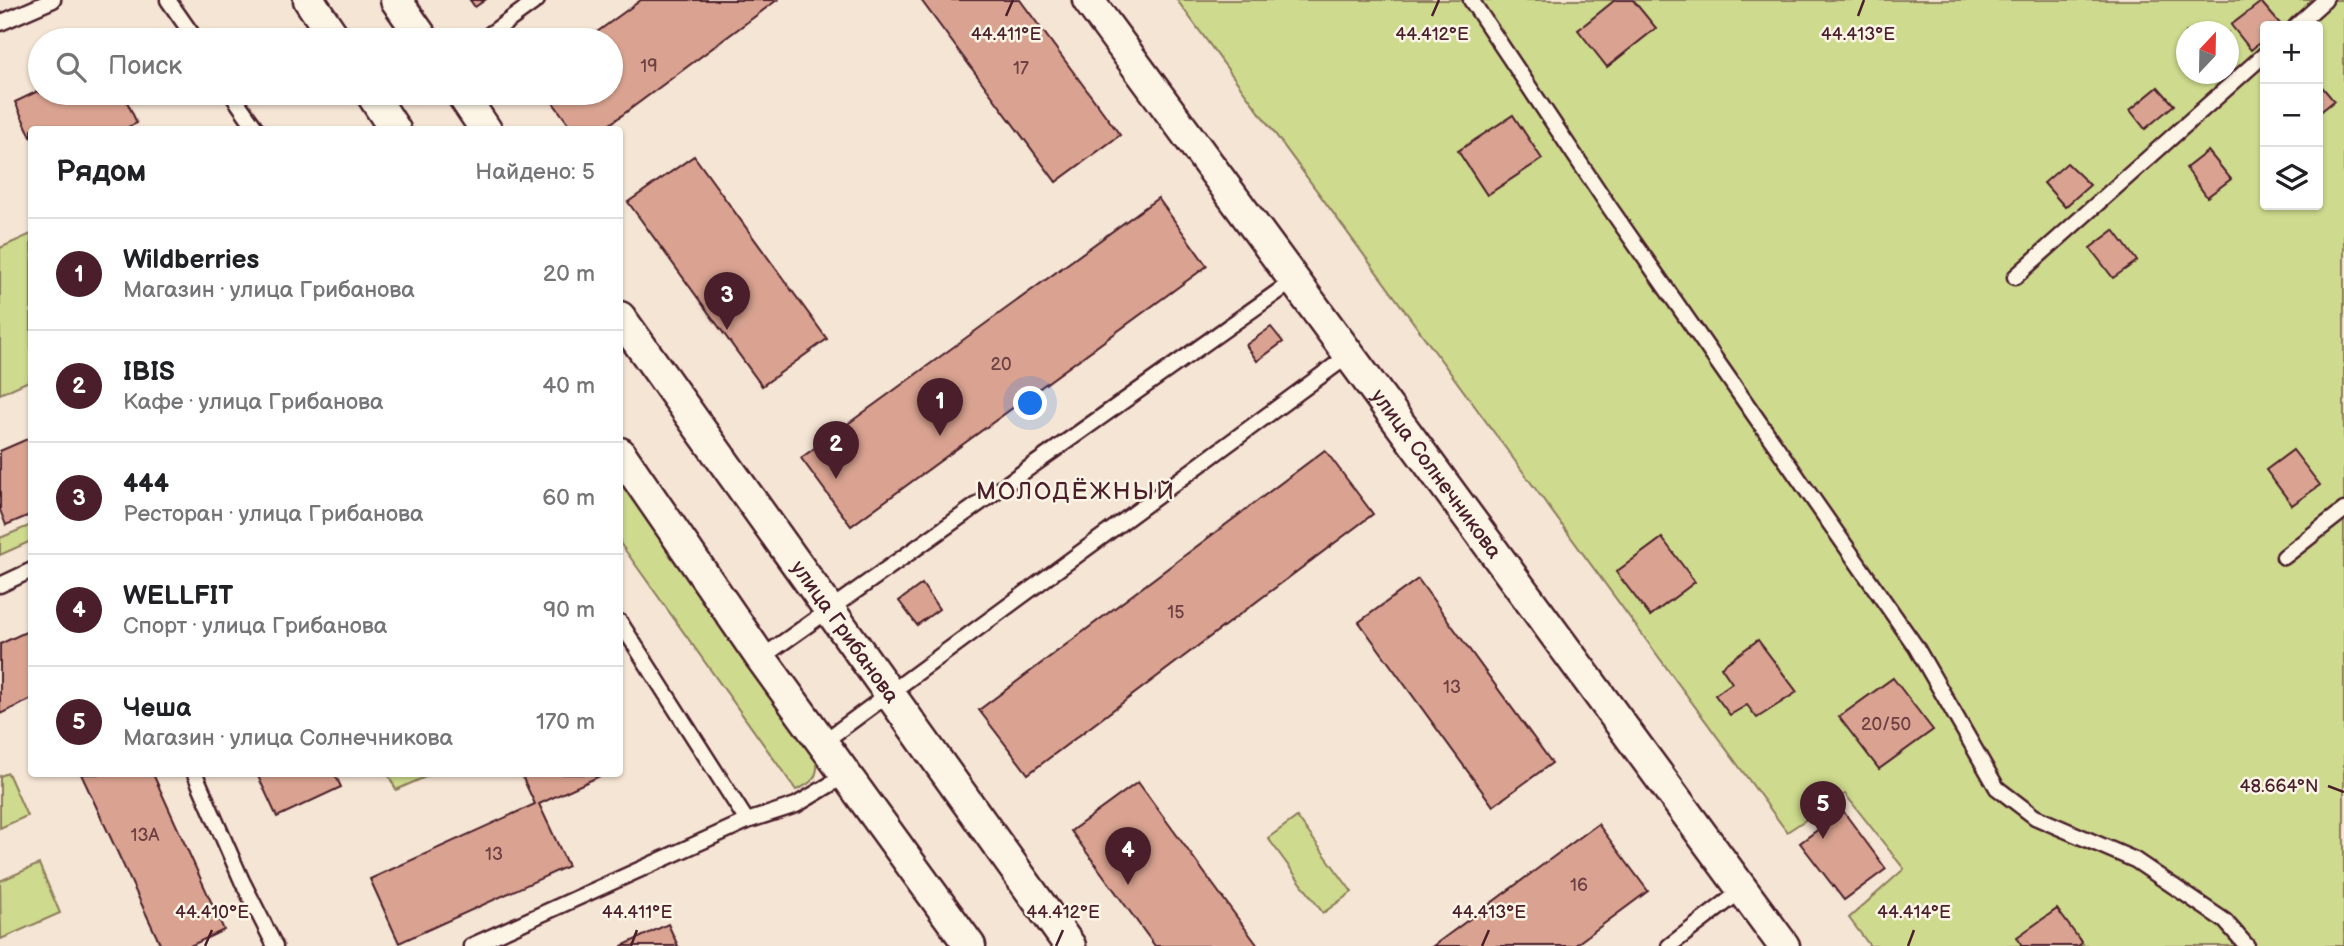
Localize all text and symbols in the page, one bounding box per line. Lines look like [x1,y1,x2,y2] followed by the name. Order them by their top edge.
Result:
[2176,21,2239,84] north arrow
[2260,21,2323,210] map controls
[2260,21,2323,84] button: +
[971,24,1041,45] text: 44.411°E
[1395,24,1469,45] text: 44.412°E
[1821,24,1895,45] text: 44.413°E
[28,28,623,105] search box
[52,48,90,86] icon: search
[108,51,182,82] text: Поиск
[640,56,658,77] house number: 19
[1013,58,1029,79] house number: 17
[2260,84,2323,147] button: −
[2260,147,2323,210] button: layers
[56,154,146,190] text: Рядом
[475,158,595,186] text: Найдено: 5
[123,245,259,276] text: Wildberries
[74,260,84,288] text: 1
[543,260,595,288] text: 20 m
[704,272,750,330] pin: 3
[123,276,415,304] text: Магазин · улица Грибанова
[990,354,1012,375] house number: 20
[123,357,175,388] text: IBIS
[72,372,86,400] text: 2
[542,372,595,400] text: 40 m
[917,378,963,436] pin: 1
[1366,384,1507,564] street label: улица Солнечникова
[1013,386,1047,420] your location
[123,388,384,416] text: Кафе · улица Грибанова
[813,421,859,479] pin: 2
[123,469,169,500] text: 444
[976,477,1176,506] district label: МОЛОДЁЖНЫЙ
[72,484,86,512] text: 3
[542,484,595,512] text: 60 m
[123,500,424,528] text: Ресторан · улица Грибанова
[785,556,904,709] street label: улица Грибанова
[123,581,233,612] text: WELLFIT
[72,596,86,624] text: 4
[543,596,595,624] text: 90 m
[1167,602,1185,623] house number: 15
[123,612,387,640] text: Спорт · улица Грибанова
[1443,677,1461,698] house number: 13
[123,693,191,724] text: Чеша
[72,708,86,736] text: 5
[536,708,595,736] text: 170 m
[1861,714,1911,735] house number: 20/50
[123,724,453,752] text: Магазин · улица Солнечникова
[2239,776,2319,797] text: 48.664°N
[1800,781,1846,839] pin: 5
[131,825,160,846] house number: 13А
[1105,827,1151,885] pin: 4
[485,844,503,865] house number: 13
[1570,875,1588,896] house number: 16
[175,902,249,923] text: 44.410°E
[602,902,672,923] text: 44.411°E
[1026,902,1100,923] text: 44.412°E
[1452,902,1526,923] text: 44.413°E
[1877,902,1951,923] text: 44.414°E

